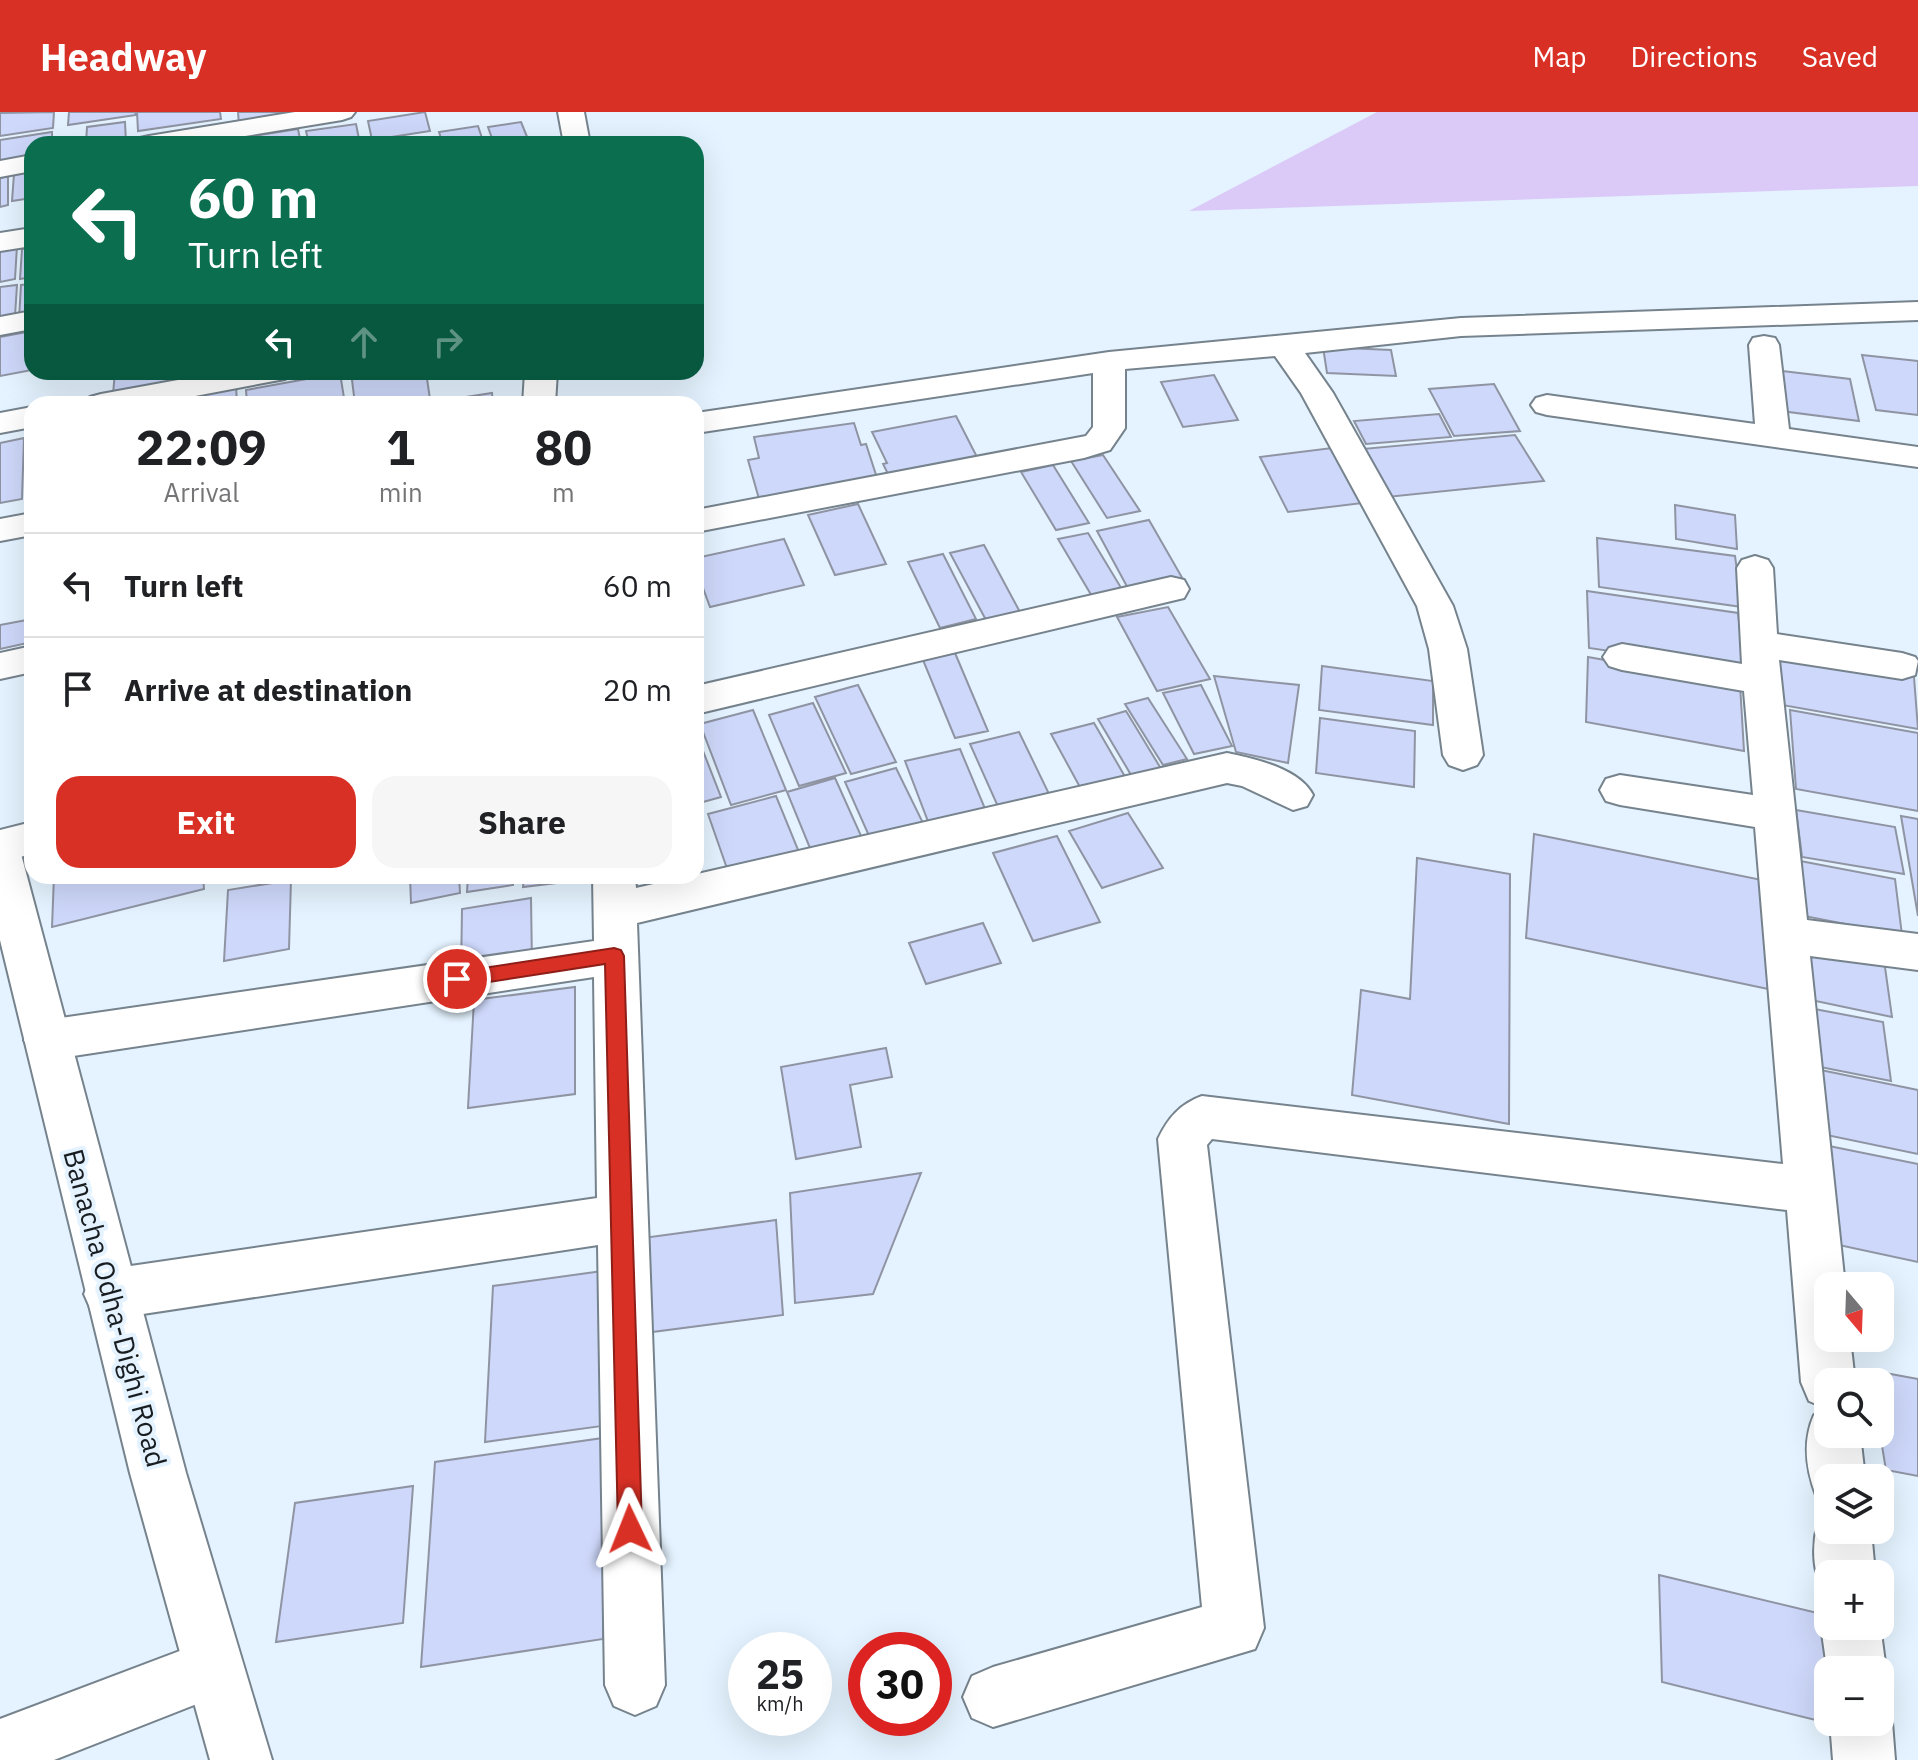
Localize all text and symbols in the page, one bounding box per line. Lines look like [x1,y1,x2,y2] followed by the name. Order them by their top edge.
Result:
[40,32,207,81] text: Headway
[1532,38,1586,75] text: Map
[1630,38,1758,75] text: Directions
[1802,38,1878,75] text: Saved
[188,161,318,233] text: 60 m
[56,168,160,272] icon: left
[188,231,323,278] text: Turn left
[258,320,302,364] icon: left
[342,320,386,364] icon: ahead
[426,320,470,364] icon: right
[136,416,267,478] text: 22:09
[386,416,415,478] text: 1
[535,416,592,478] text: 80
[163,475,239,509] text: Arrival
[379,475,423,509] text: min
[552,475,575,509] text: m
[56,563,100,607] icon: left
[124,566,243,605] text: Turn left
[603,566,672,605] text: 60 m
[56,667,100,711] icon: arrive
[124,670,412,709] text: Arrive at destination
[603,670,672,709] text: 20 m
[56,776,356,868] button: Exit
[372,776,672,868] button: Share
[423,945,491,1013] pin
[435,957,479,1001] icon: arrive
[55,1145,176,1471] street label: Banacha Odha-Dighi Road
[1814,1272,1894,1352] north arrow
[1814,1272,1894,1736] map controls
[1814,1368,1894,1448] button: search
[1814,1464,1894,1544] button: layers
[588,1487,672,1571] position arrow
[1814,1560,1894,1640] button: +
[848,1632,952,1736] speed limit sign: 30
[756,1648,804,1700] text: 25
[1814,1656,1894,1736] button: −
[756,1690,804,1717] text: km/h

